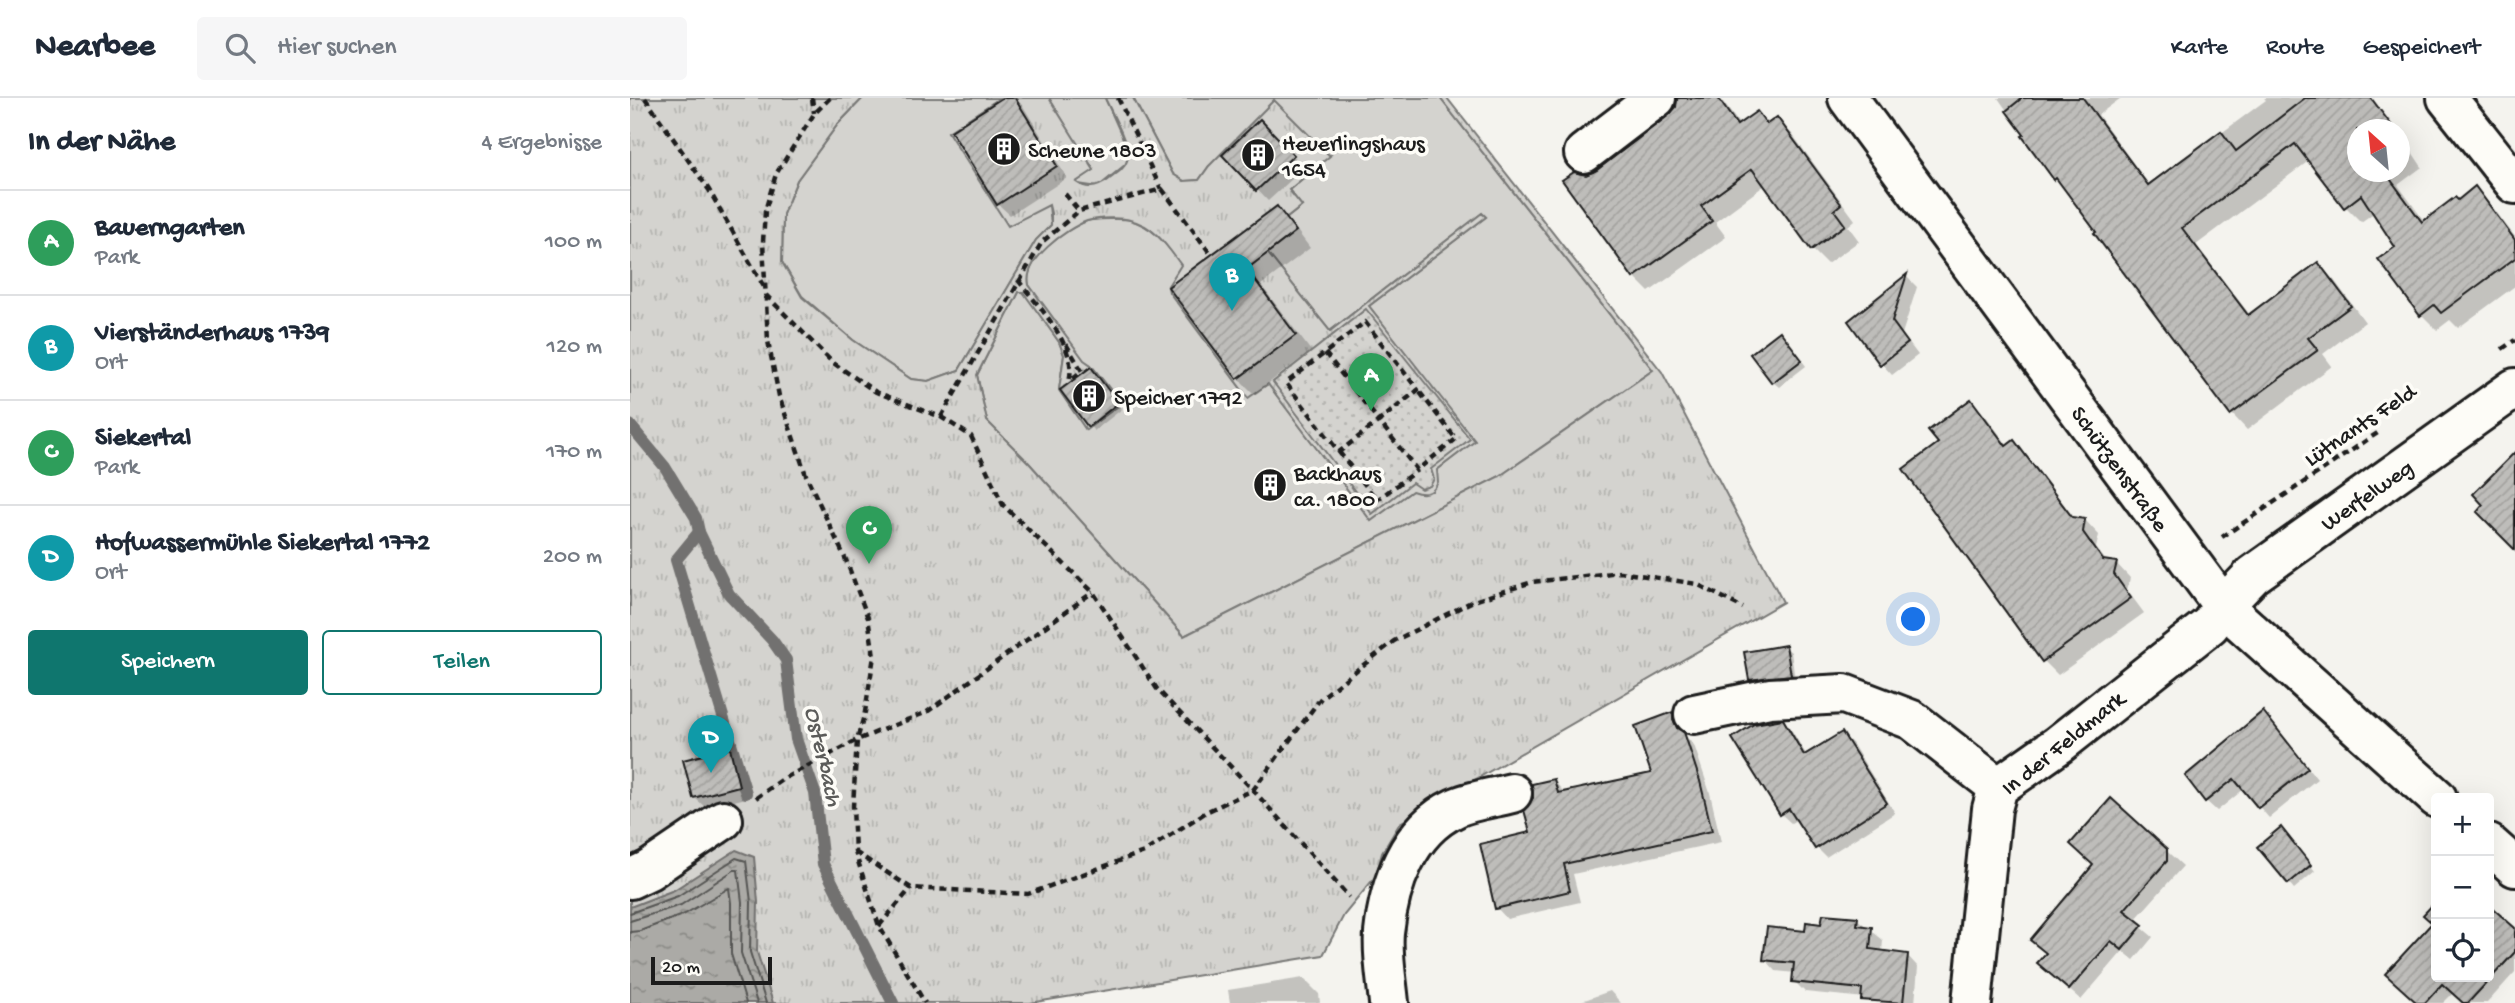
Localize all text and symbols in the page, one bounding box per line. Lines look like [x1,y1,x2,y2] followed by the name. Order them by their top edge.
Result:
[197,17,687,80] search box
[35,29,155,67] text: Nearbee
[221,29,259,67] icon: search
[277,33,397,64] text: Hier suchen
[2171,34,2228,63] text: Karte
[2266,34,2325,63] text: Route
[2363,34,2480,63] text: Gespeichert
[2347,119,2410,182] north arrow
[28,126,175,161] text: In der Nähe
[481,130,602,157] text: 4 Ergebnisse
[985,130,1023,168] building icon: Scheune 1803
[1281,132,1425,185] place label: Heuerlingshaus 1654
[1239,136,1277,174] building icon: Heuerlingshaus 1654
[1028,139,1157,166] place label: Scheune 1803
[95,214,245,245] text: Bauerngarten
[44,229,58,256] text: A
[545,229,602,256] text: 100 m
[95,245,139,272] text: Park
[1209,253,1255,311] pin: B
[95,319,329,350] text: Vierständerhaus 1739
[45,334,57,361] text: B
[547,334,602,361] text: 120 m
[95,350,126,377] text: Ort
[1348,353,1394,411] pin: A
[1070,377,1108,415] building icon: Speicher 1792
[2300,379,2423,474] street label: Lütnants Feld
[1114,386,1243,413] place label: Speicher 1792
[2064,402,2173,539] street label: Schützenstraße
[95,424,191,455] text: Siekertal
[45,439,57,466] text: C
[546,439,602,466] text: 170 m
[95,455,139,482] text: Park
[2317,455,2419,538] street label: Werfelweg
[1293,462,1382,515] place label: Backhaus ca. 1800
[1251,466,1289,504] building icon: Backhaus ca. 1800
[846,506,892,564] pin: C
[95,529,430,560] text: Hofwassermühle Siekertal 1772
[44,544,59,571] text: D
[543,544,602,571] text: 200 m
[95,560,126,587] text: Ort
[1896,602,1930,636] your location
[28,630,308,695] button: Speichern
[322,630,602,695] button: Teilen
[1997,685,2133,803] street label: In der Feldmark
[796,704,847,810] water label: Osterbach
[688,715,734,773] pin: D
[2431,793,2494,982] map controls
[2431,793,2494,856] button: +
[2431,856,2494,919] button: −
[2431,919,2494,982] button: locate
[651,954,772,986] scale bar
[662,957,700,980] text: 20 m

